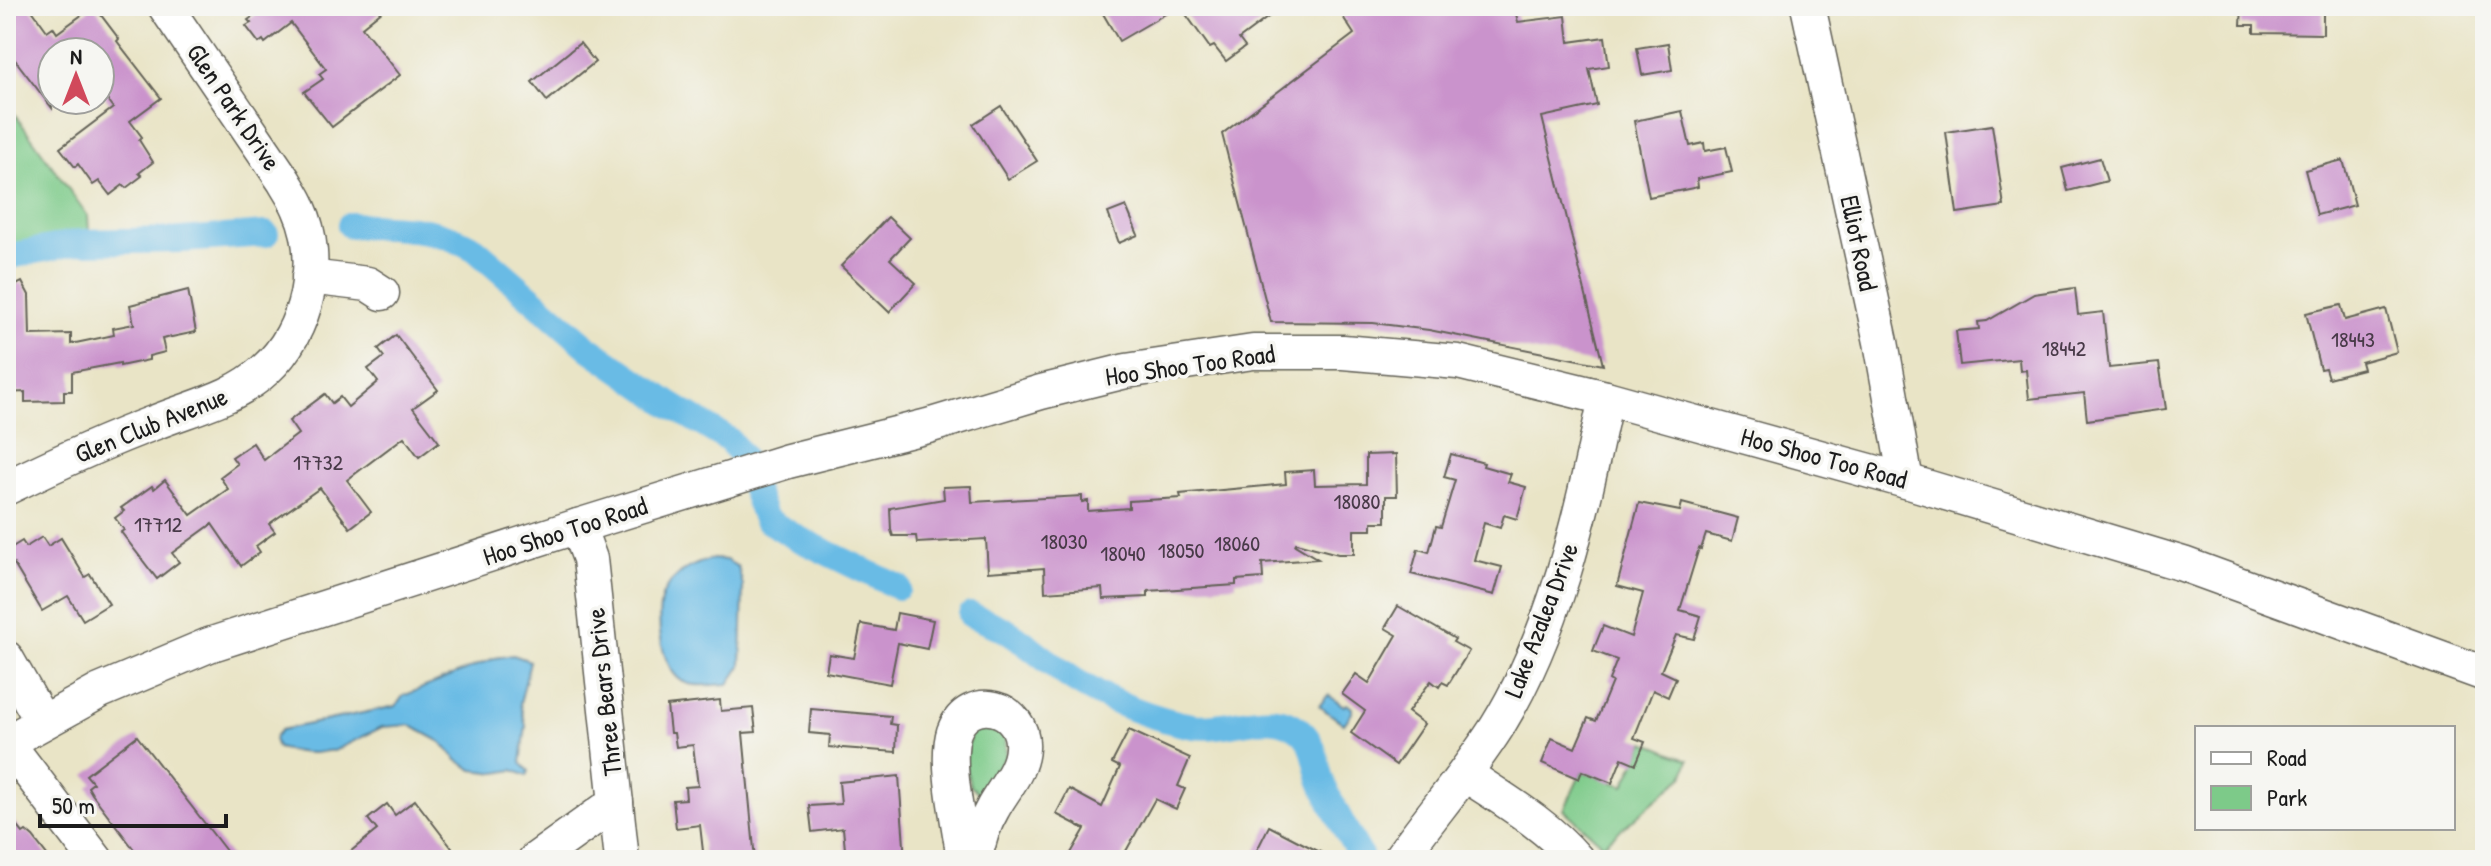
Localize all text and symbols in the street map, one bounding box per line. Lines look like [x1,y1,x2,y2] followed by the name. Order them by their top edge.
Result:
[36,36,116,116] north arrow
[179,36,290,177] street label: Glen Park Drive
[70,41,82,71] text: N
[1832,192,1887,294] street label: Elliot Road
[2331,324,2375,354] house number: 18443
[2042,333,2087,363] house number: 18442
[1103,335,1277,394] street label: Hoo Shoo Too Road
[69,378,232,471] street label: Glen Club Avenue
[1737,419,1911,497] street label: Hoo Shoo Too Road
[293,447,344,477] house number: 17732
[1334,486,1381,516] house number: 18080
[478,488,651,574] street label: Hoo Shoo Too Road
[134,509,183,539] house number: 17712
[1040,526,1088,556] house number: 18030
[1214,528,1260,558] house number: 18060
[1158,535,1204,565] house number: 18050
[1495,537,1586,702] street label: Lake Azalea Drive
[1100,538,1146,568] house number: 18040
[577,606,630,778] street label: Three Bears Drive
[2195,726,2455,830] legend
[2267,741,2306,773] text: Road
[40,778,226,828] scale bar
[2267,781,2307,813] text: Park
[52,789,95,821] text: 50 m

